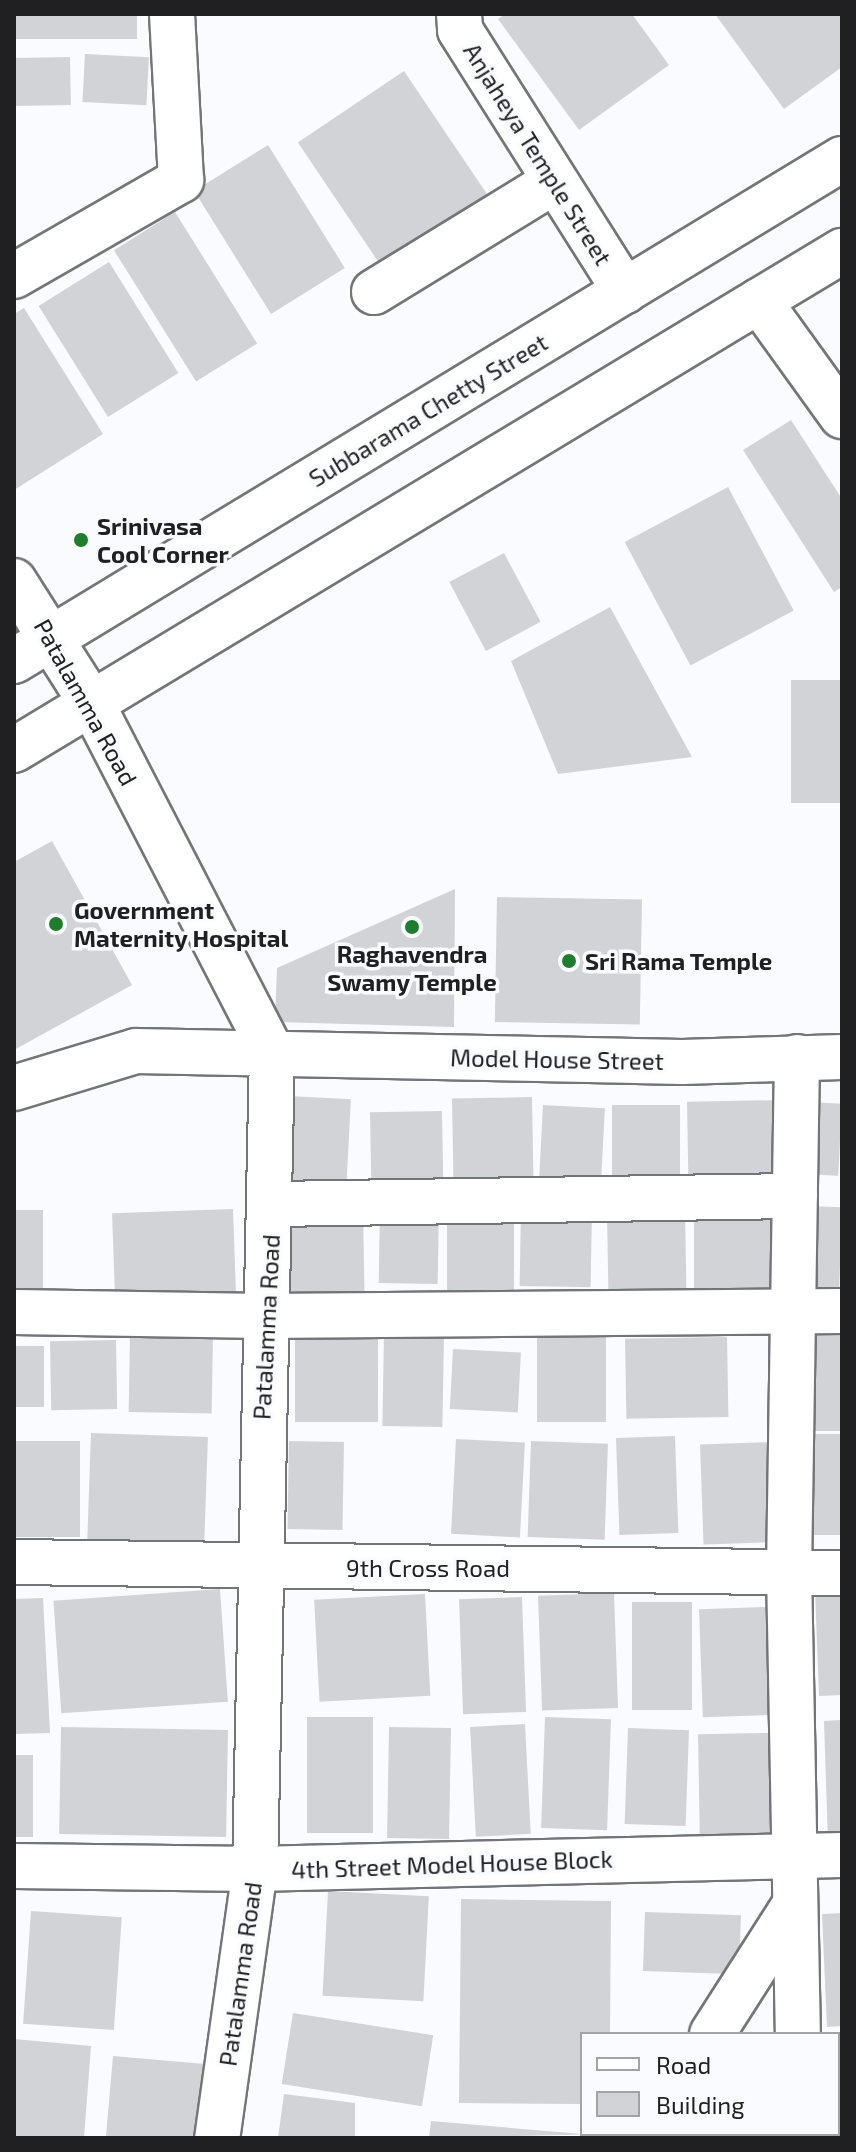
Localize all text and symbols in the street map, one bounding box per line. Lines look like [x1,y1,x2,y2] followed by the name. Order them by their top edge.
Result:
[458,37,618,271] street label: Anjaheya Temple Street
[303,327,553,493] street label: Subbarama Chetty Street
[97,512,229,568] place label: Srinivasa Cool Corner
[72,531,90,549] marker: Srinivasa Cool Corner
[28,614,144,790] street label: Patalamma Road
[74,896,289,952] place label: Government Maternity Hospital
[45,913,67,935] marker: Government Maternity Hospital
[403,918,421,936] marker: Raghavendra Swamy Temple
[327,940,497,996] place label: Raghavendra Swamy Temple
[585,947,773,975] place label: Sri Rama Temple
[560,952,578,970] marker: Sri Rama Temple
[450,1043,664,1075] street label: Model House Street
[247,1234,285,1420] street label: Patalamma Road
[346,1554,510,1582] street label: 9th Cross Road
[290,1844,614,1884] street label: 4th Street Model House Block
[213,1880,267,2068] street label: Patalamma Road
[580,2032,840,2136] legend
[656,2050,711,2079] text: Road
[656,2090,745,2119] text: Building

